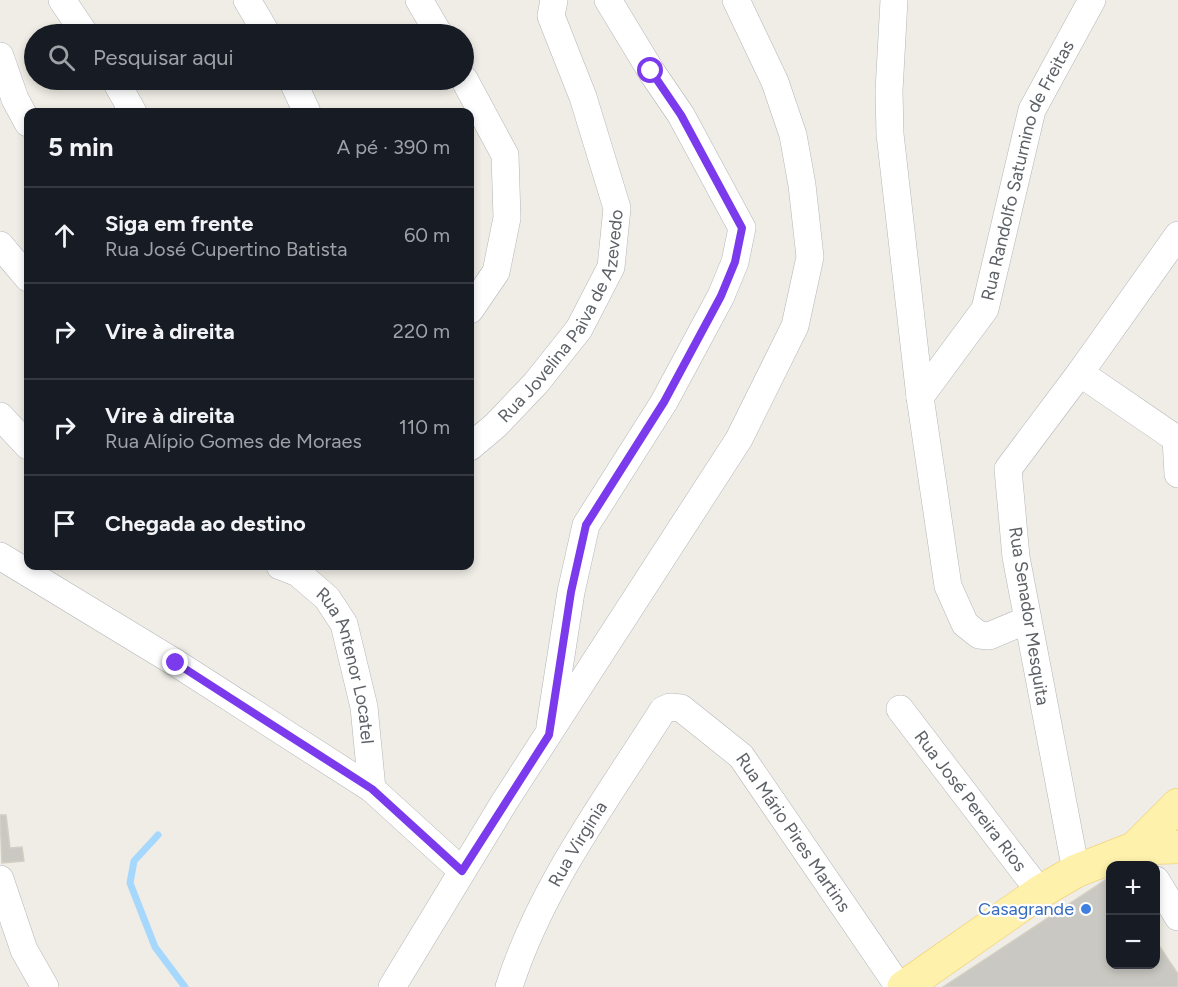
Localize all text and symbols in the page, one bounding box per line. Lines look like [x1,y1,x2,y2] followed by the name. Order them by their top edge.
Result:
[24,24,474,90] search box
[976,36,1079,303] street label: Rua Randolfo Saturnino de Freitas
[45,41,78,74] icon: search
[93,44,234,71] text: Pesquisar aqui
[637,57,663,83] route start
[48,131,114,163] text: 5 min
[337,135,450,159] text: A pé · 390 m
[493,208,628,427] street label: Rua Jovelina Paiva de Azevedo
[105,210,253,237] text: Siga em frente
[48,219,81,252] icon: ahead
[404,223,450,247] text: 60 m
[105,237,348,261] text: Rua José Cupertino Batista
[48,315,81,348] icon: right
[105,318,235,345] text: Vire à direita
[393,319,450,343] text: 220 m
[105,402,235,429] text: Vire à direita
[48,411,81,444] icon: right
[399,415,450,439] text: 110 m
[105,429,362,453] text: Rua Alípio Gomes de Moraes
[48,507,81,540] icon: arrive
[105,510,306,537] text: Chegada ao destino
[1004,525,1054,707] street label: Rua Senador Mesquita
[312,583,379,745] street label: Rua Antenor Locatel
[162,649,188,675] route end
[910,726,1031,876] street label: Rua José Pereira Rios
[731,749,855,916] street label: Rua Mário Pires Martins
[544,797,612,891] street label: Rua Virginia
[1106,861,1160,969] map controls
[1106,861,1160,915] button: +
[978,898,1074,920] place label: Casagrande
[1079,902,1093,916] marker: Casagrande
[1106,915,1160,969] button: −

